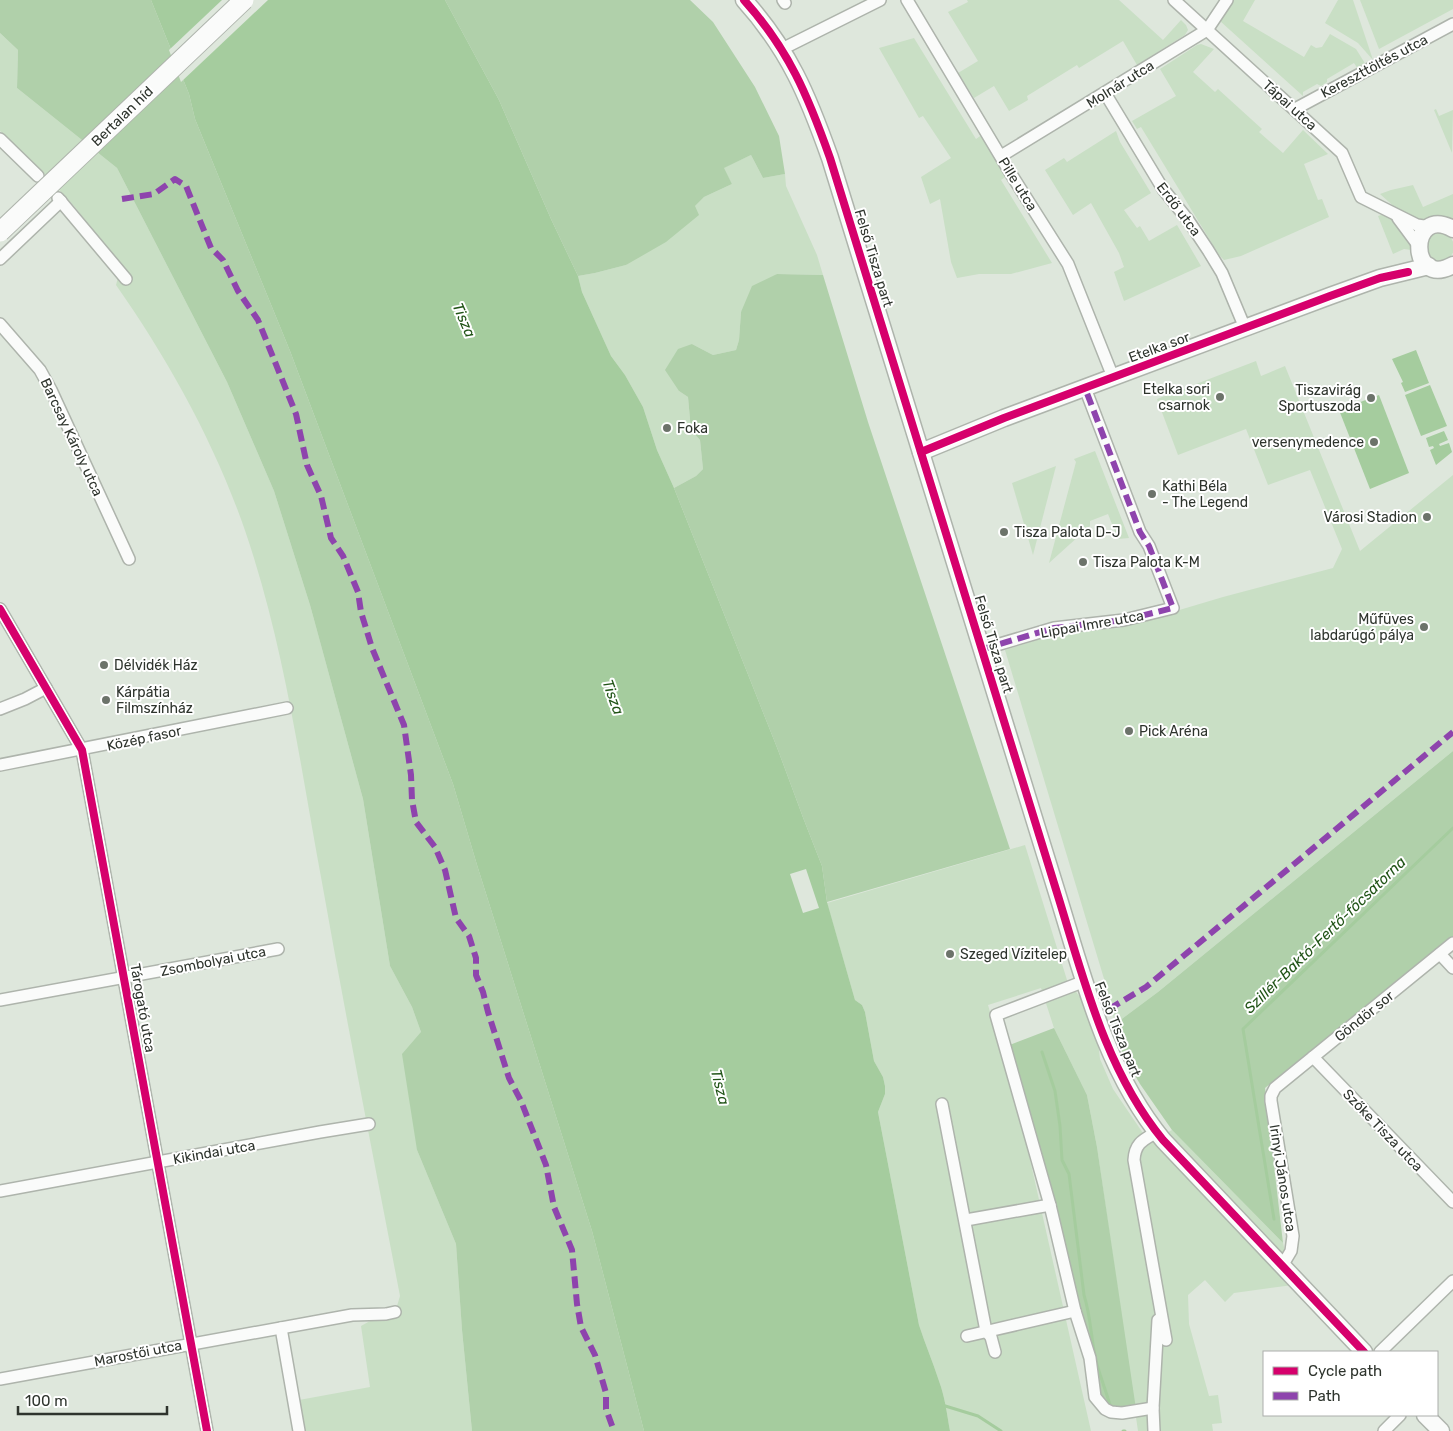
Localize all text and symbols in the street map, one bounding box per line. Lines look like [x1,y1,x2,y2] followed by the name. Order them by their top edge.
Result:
[1318,31,1431,102] street label: Kereszttöltés utca
[1083,57,1157,112] street label: Molnár utca
[1259,77,1320,134] street label: Tápai utca
[88,83,157,150] street label: Bertalan híd
[995,154,1041,214] street label: Pille utca
[1153,179,1204,239] street label: Erdő utca
[851,207,897,310] street label: Felső Tisza part
[449,300,479,340] water label: Tisza
[1126,328,1193,366] street label: Etelka sor
[37,375,106,499] street label: Barcsay Károly utca
[1143,381,1211,414] place label: Etelka sori csarnok
[1278,382,1361,415] place label: Tiszavirág Sportuszoda
[1214,391,1226,403] marker: Etelka sori csarnok
[1365,392,1377,404] marker: Tiszavirág Sportuszoda
[677,420,708,437] place label: Foka
[661,422,673,434] marker: Foka
[1252,434,1364,451] place label: versenymedence
[1368,436,1380,448] marker: versenymedence
[1162,478,1248,511] place label: Kathi Béla - The Legend
[1146,488,1158,500] marker: Kathi Béla - The Legend
[1324,509,1417,526] place label: Városi Stadion
[1421,511,1433,523] marker: Városi Stadion
[1014,524,1121,541] place label: Tisza Palota D-J
[998,526,1010,538] marker: Tisza Palota D-J
[1093,554,1200,571] place label: Tisza Palota K-M
[1077,556,1089,568] marker: Tisza Palota K-M
[971,593,1017,696] street label: Felső Tisza part
[1039,607,1145,642] street label: Lippai Imre utca
[1310,611,1414,644] place label: Műfüves labdarúgó pálya
[1418,621,1430,633] marker: Műfüves labdarúgó pálya
[114,657,198,674] place label: Délvidék Ház
[98,659,110,671] marker: Délvidék Ház
[598,677,628,717] water label: Tisza
[116,684,193,717] place label: Kárpátia Filmszínház
[100,694,112,706] marker: Kárpátia Filmszínház
[105,722,184,755] street label: Közép fasor
[1139,723,1208,740] place label: Pick Aréna
[1123,725,1135,737] marker: Pick Aréna
[1241,853,1410,1017] water label: Szillér-Baktó-Fertő-főcsatorna
[159,943,267,980] street label: Zsombolyai utca
[960,946,1067,963] place label: Szeged Vízitelep
[944,948,956,960] marker: Szeged Vízitelep
[126,962,159,1054] street label: Tárogató utca
[1091,979,1145,1080] street label: Felső Tisza part
[1331,987,1398,1045] street label: Göndör sor
[707,1067,733,1107] water label: Tisza
[1339,1086,1426,1175] street label: Szőke Tisza utca
[1266,1123,1299,1233] street label: Irinyi János utca
[172,1137,257,1168] street label: Kikindai utca
[93,1337,183,1370] street label: Marostői utca
[1263,1351,1438,1416] legend
[1308,1362,1382,1380] text: Cycle path
[18,1384,166,1416] scale bar
[1308,1387,1341,1405] text: Path
[25,1392,67,1410] text: 100 m

